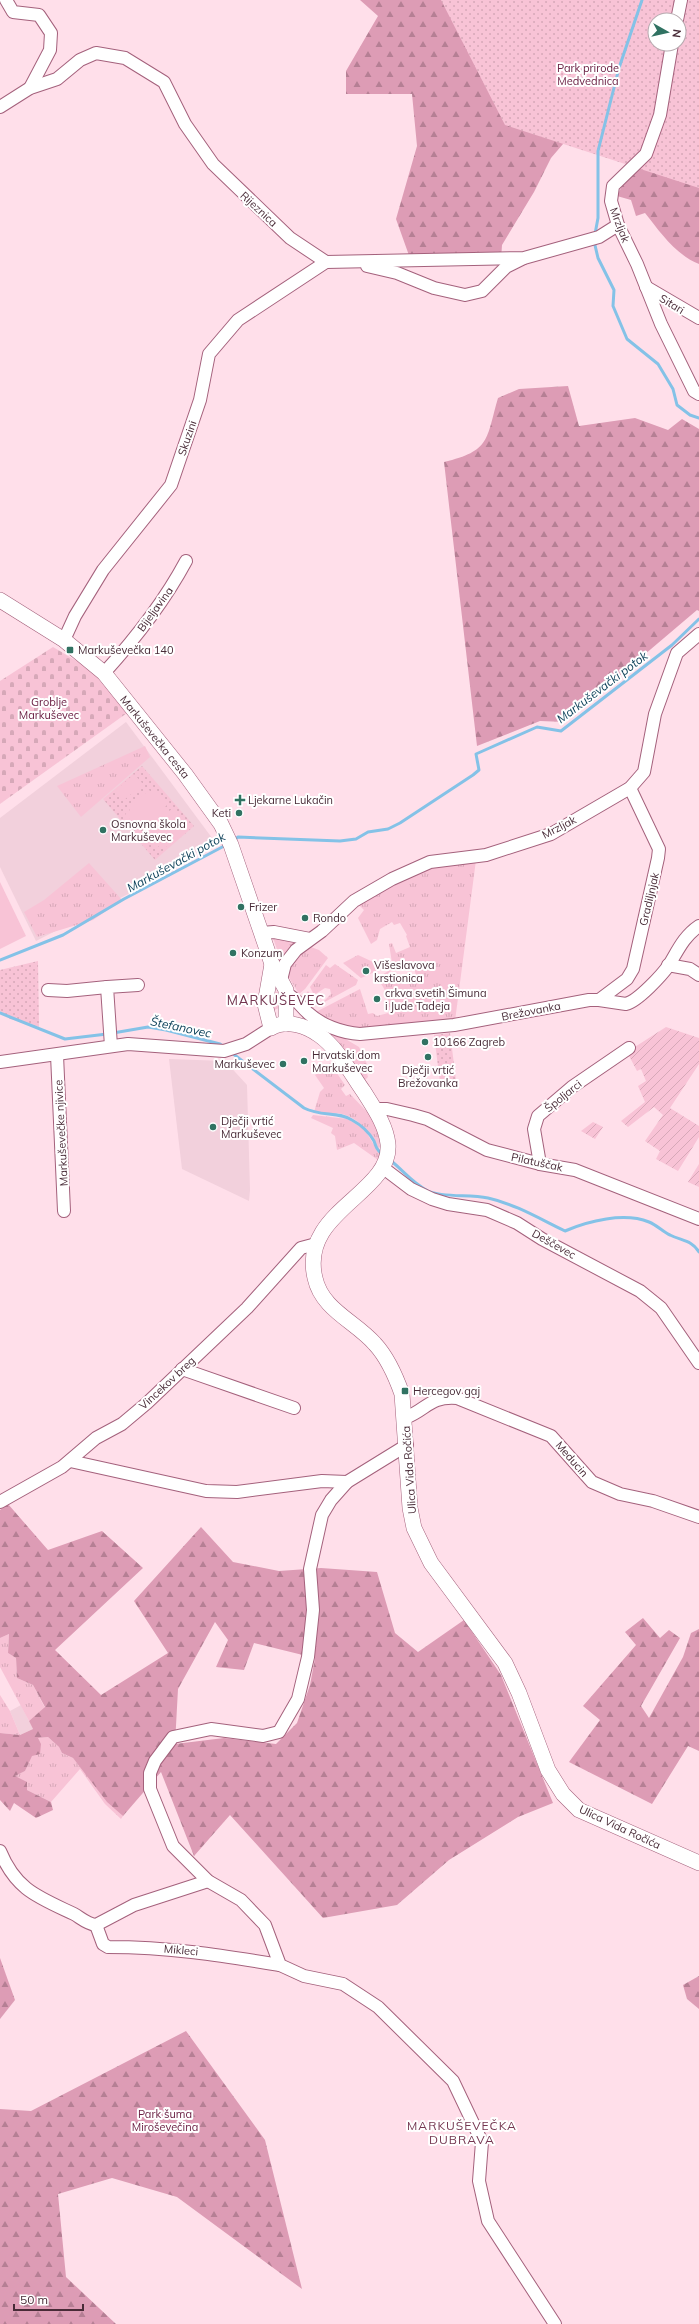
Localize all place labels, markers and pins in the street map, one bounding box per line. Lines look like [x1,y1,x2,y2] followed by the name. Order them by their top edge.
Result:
[78,643,174,657] place label: Markuševečka 140
[65,645,75,655] marker: Markuševečka 140
[248,793,333,807] place label: Ljekarne Lukačin
[235,795,245,805] marker: Ljekarne Lukačin
[212,806,231,820] place label: Keti
[234,808,244,818] marker: Keti
[111,817,186,844] place label: Osnovna škola Markuševec
[98,825,108,835] marker: Osnovna škola Markuševec
[249,900,277,914] place label: Frizer
[236,902,246,912] marker: Frizer
[313,911,346,925] place label: Rondo
[300,913,310,923] marker: Rondo
[241,946,282,960] place label: Konzum
[228,948,238,958] marker: Konzum
[374,958,435,985] place label: Višeslavova krstionica
[361,966,371,976] marker: Višeslavova krstionica
[385,986,487,1013] place label: crkva svetih Šimuna i Jude Tadeja
[372,994,382,1004] marker: crkva svetih Šimuna i Jude Tadeja
[433,1035,505,1049] place label: 10166 Zagreb
[420,1037,430,1047] marker: 10166 Zagreb
[312,1048,380,1075] place label: Hrvatski dom Markuševec
[423,1052,433,1062] marker: Dječji vrtić Brežovanka
[299,1056,309,1066] marker: Hrvatski dom Markuševec
[214,1057,276,1071] place label: Markuševec
[278,1059,288,1069] marker: Markuševec
[398,1063,458,1090] place label: Dječji vrtić Brežovanka
[221,1114,282,1141] place label: Dječji vrtić Markuševec
[208,1122,218,1132] marker: Dječji vrtić Markuševec
[413,1384,480,1398] place label: Hercegov gaj
[400,1386,410,1396] marker: Hercegov gaj

